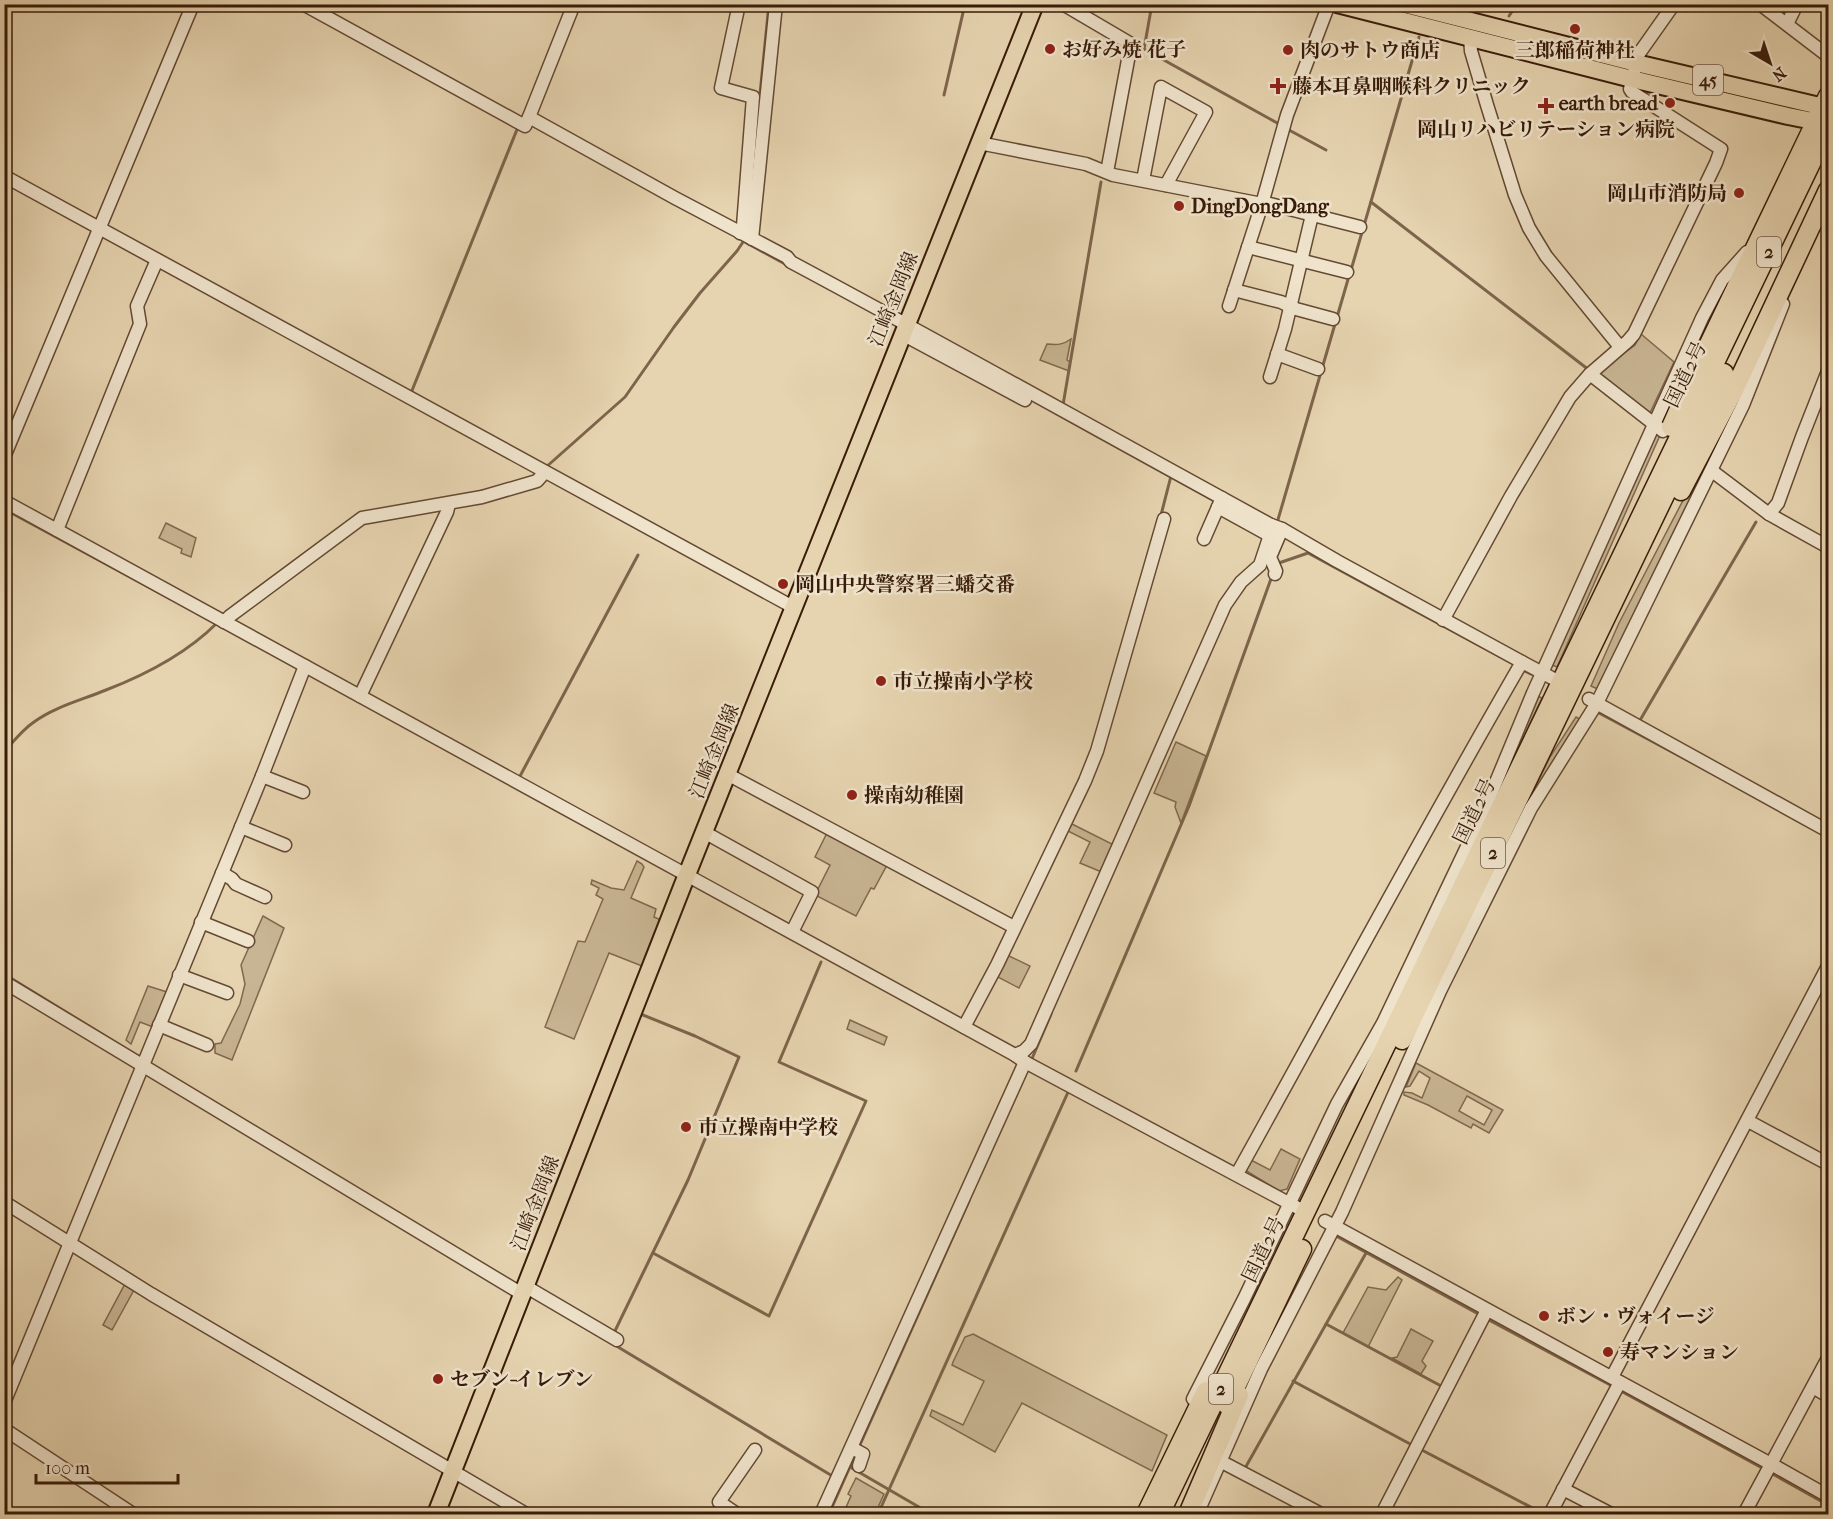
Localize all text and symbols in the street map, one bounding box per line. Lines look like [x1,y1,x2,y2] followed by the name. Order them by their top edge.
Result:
[1568,22,1582,36] marker: 三郎稲荷神社
[1740,33,1800,93] north arrow
[1062,38,1186,61] place label: お好み焼 花子
[1300,39,1440,62] place label: 肉のサトウ商店
[1515,39,1635,62] place label: 三郎稲荷神社
[1043,42,1057,56] marker: お好み焼 花子
[1281,43,1295,57] marker: 肉のサトウ商店
[1768,63,1790,86] text: N
[1693,65,1723,95] road number: 45
[1292,75,1531,98] place label: 藤本耳鼻咽喉科クリニック
[1269,77,1287,95] marker: 藤本耳鼻咽喉科クリニック
[1559,92,1659,115] place label: earth bread
[1663,96,1677,110] marker: earth bread
[1537,97,1555,115] marker: 岡山リハビリテーション病院
[1417,118,1675,141] place label: 岡山リハビリテーション病院
[1607,182,1727,205] place label: 岡山市消防局
[1732,186,1746,200] marker: 岡山市消防局
[1191,195,1330,218] place label: DingDongDang
[1172,199,1186,213] marker: DingDongDang
[1757,237,1781,267] road number: 2
[864,249,923,350] street label: 江崎金岡線
[1660,338,1711,411] street label: 国道2号
[795,573,1015,596] place label: 岡山中央警察署三蟠交番
[776,577,790,591] marker: 岡山中央警察署三蟠交番
[893,670,1033,693] place label: 市立操南小学校
[874,674,888,688] marker: 市立操南小学校
[685,701,744,802] street label: 江崎金岡線
[1449,775,1500,848] street label: 国道2号
[864,784,964,807] place label: 操南幼稚園
[845,788,859,802] marker: 操南幼稚園
[1481,838,1505,868] road number: 2
[698,1116,838,1139] place label: 市立操南中学校
[679,1120,693,1134] marker: 市立操南中学校
[507,1152,564,1254] street label: 江崎金岡線
[1238,1213,1289,1286] street label: 国道2号
[1556,1305,1715,1328] place label: ボン・ヴォイージ
[1537,1309,1551,1323] marker: ボン・ヴォイージ
[1620,1341,1739,1364] place label: 寿マンション
[1601,1345,1615,1359] marker: 寿マンション
[450,1368,594,1391] place label: セブン-イレブン
[431,1372,445,1386] marker: セブン-イレブン
[1209,1374,1233,1404] road number: 2
[36,1447,178,1485] scale bar
[45,1458,90,1479] text: 100 m

